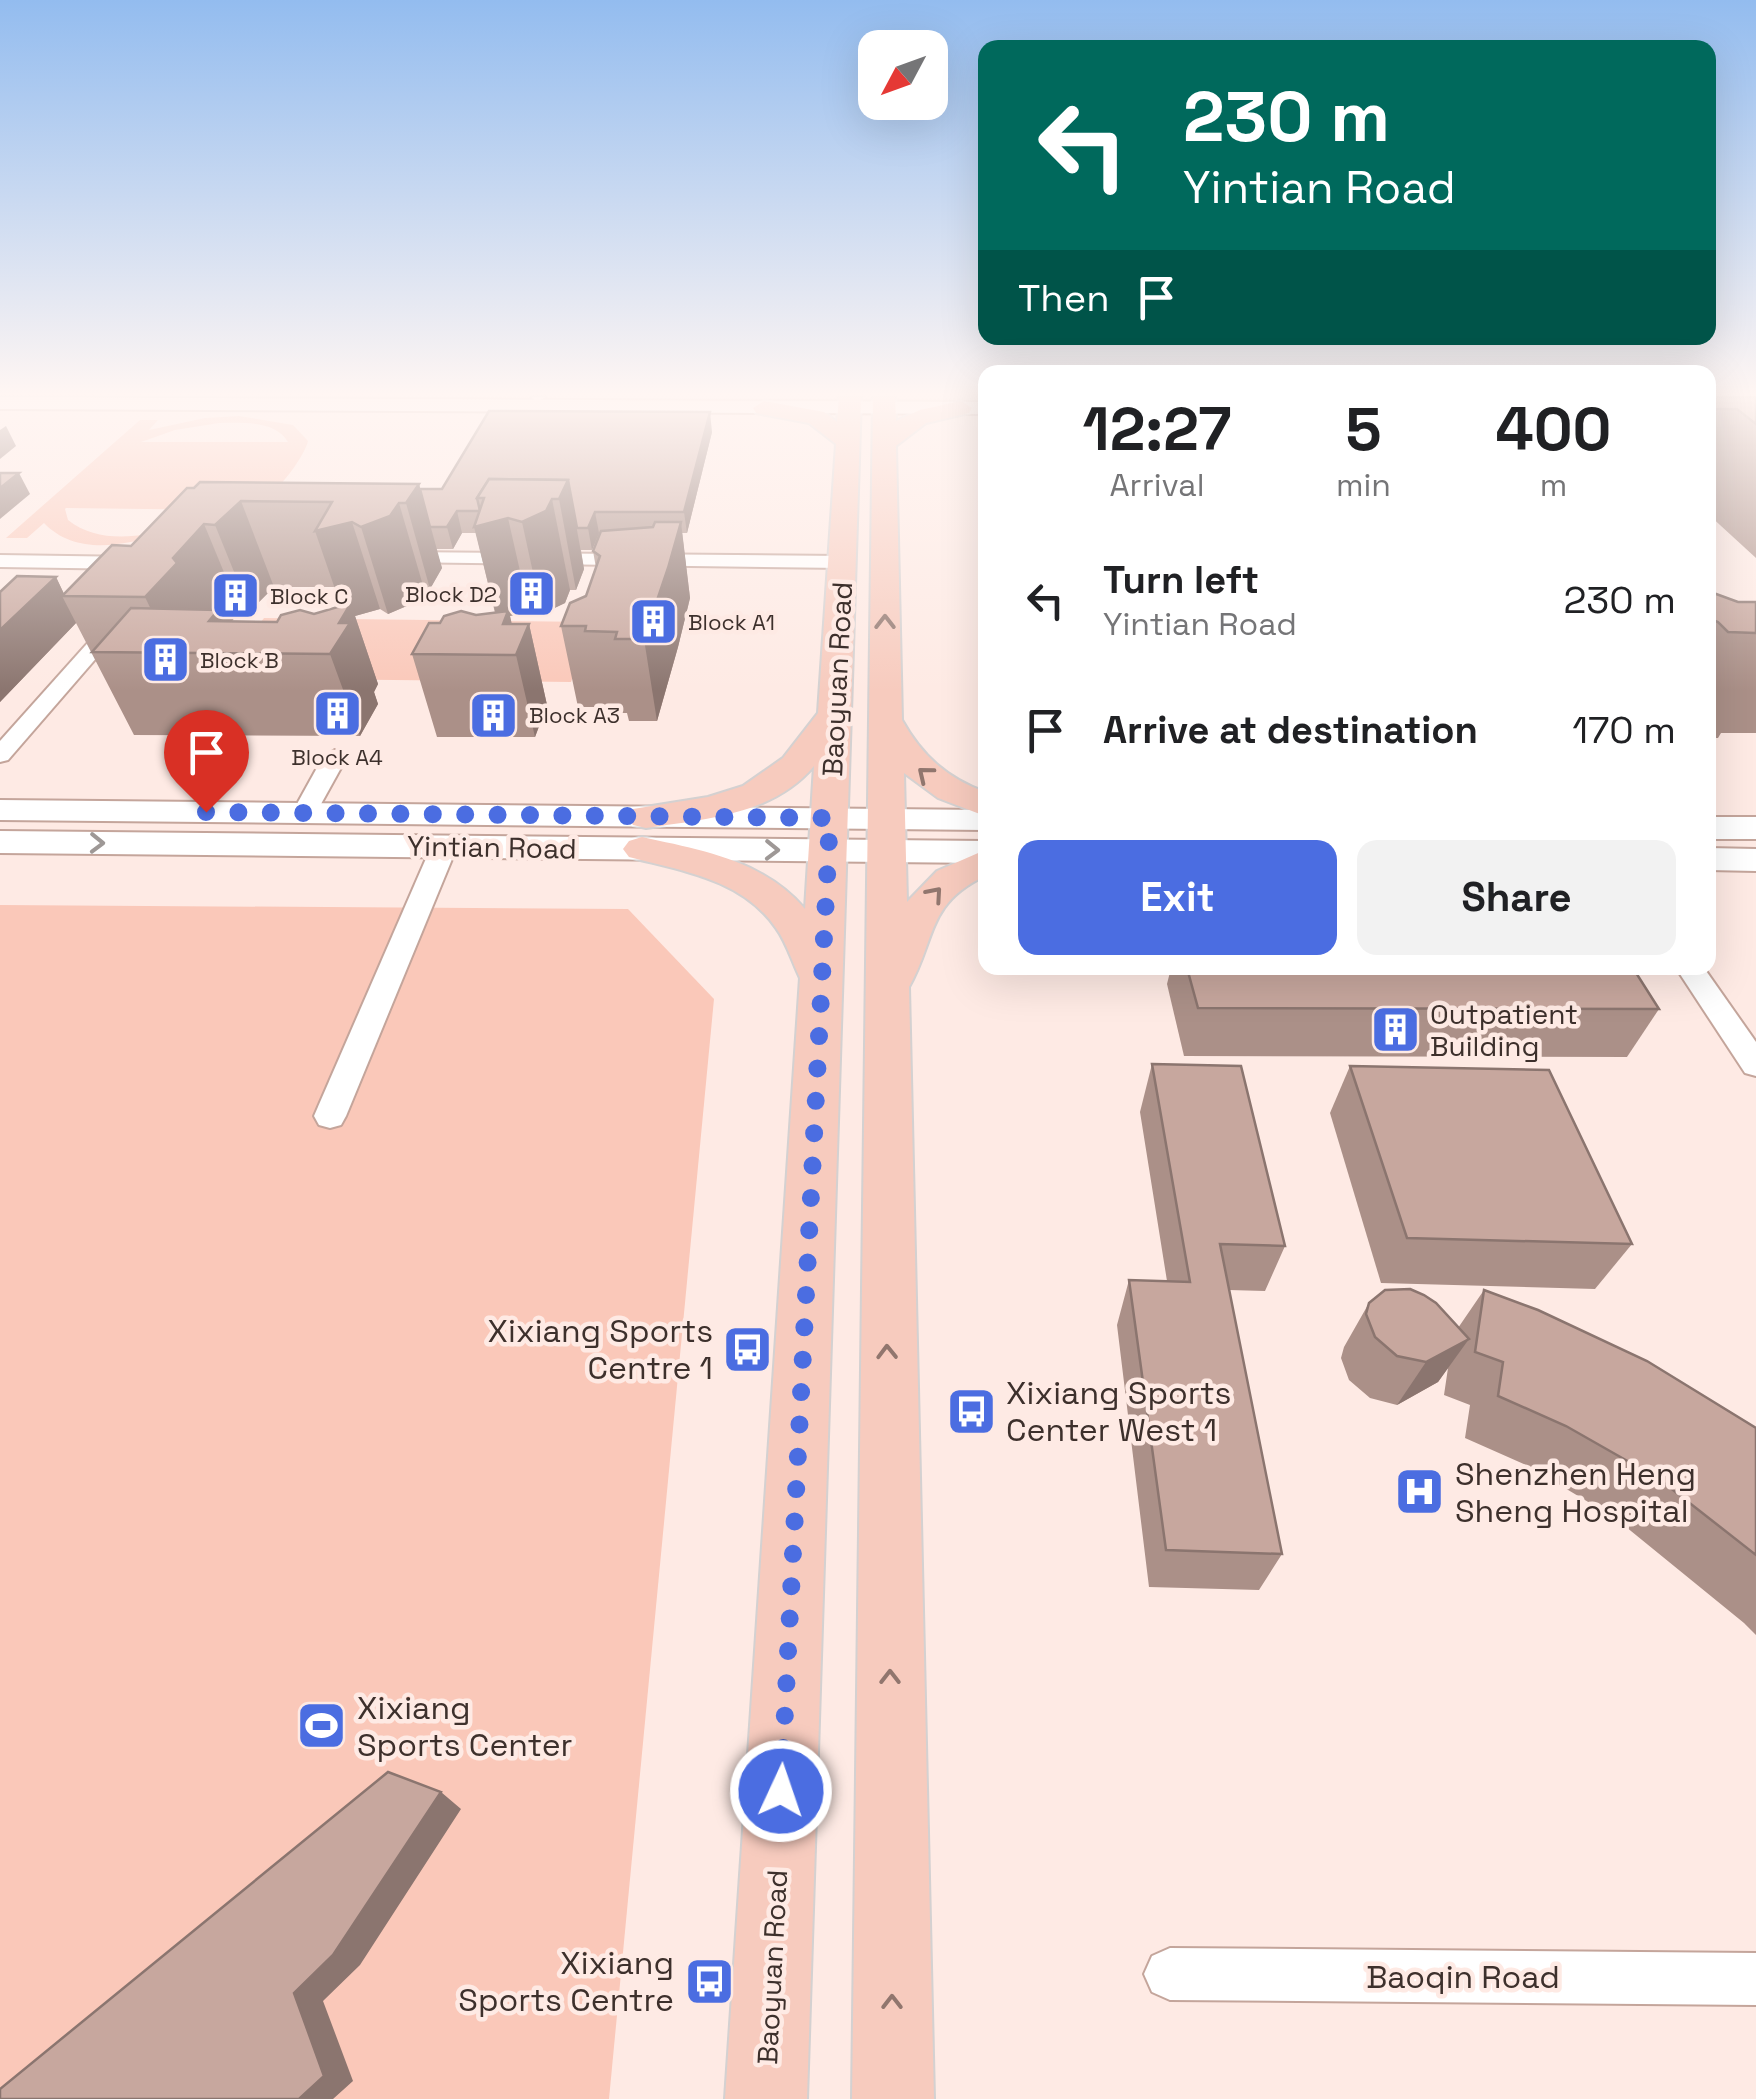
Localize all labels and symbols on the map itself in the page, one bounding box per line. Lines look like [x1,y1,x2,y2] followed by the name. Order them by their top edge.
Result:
[858,30,948,120] north arrow
[506,568,558,620] building icon: Block D2
[209,570,261,622] building icon: Block C
[405,580,497,608] place label: Block D2
[814,581,860,777] street label: Baoyuan Road
[270,582,348,610] place label: Block C
[627,596,679,648] building icon: Block A1
[688,608,775,636] place label: Block A1
[874,613,896,628] one-way arrow
[139,634,191,686] building icon: Block B
[200,646,279,674] place label: Block B
[311,687,363,739] building icon: Block A4
[468,689,520,741] building icon: Block A3
[529,701,620,729] place label: Block A3
[164,710,249,813] pin
[291,743,383,771] place label: Block A4
[918,768,936,786] one-way arrow
[407,828,577,866] street label: Yintian Road
[90,832,106,854] one-way arrow
[766,839,781,861] one-way arrow
[923,887,941,906] one-way arrow
[1430,996,1578,1064] place label: Outpatient Building
[1369,1004,1421,1056] building icon: Outpatient Building
[488,1311,713,1388] place label: Xixiang Sports Centre 1
[722,1323,774,1375] bus stop icon: Xixiang Sports Centre 1
[876,1343,898,1358] one-way arrow
[1006,1373,1231,1450] place label: Xixiang Sports Center West 1
[945,1385,997,1437] bus stop icon: Xixiang Sports Center West 1
[1455,1454,1696,1531] place label: Shenzhen Heng Sheng Hospital
[1394,1466,1446,1518] hospital icon: Shenzhen Heng Sheng Hospital
[879,1668,901,1684] one-way arrow
[357,1688,573,1765] place label: Xixiang Sports Center
[296,1700,348,1752] sports icon: Xixiang Sports Center
[729,1739,833,1843] position arrow
[749,1869,795,2065] street label: Baoyuan Road
[458,1943,674,2020] place label: Xixiang Sports Centre
[683,1955,735,2007] bus stop icon: Xixiang Sports Centre
[1366,1957,1560,1997] street label: Baoqin Road
[881,1993,903,2008] one-way arrow

